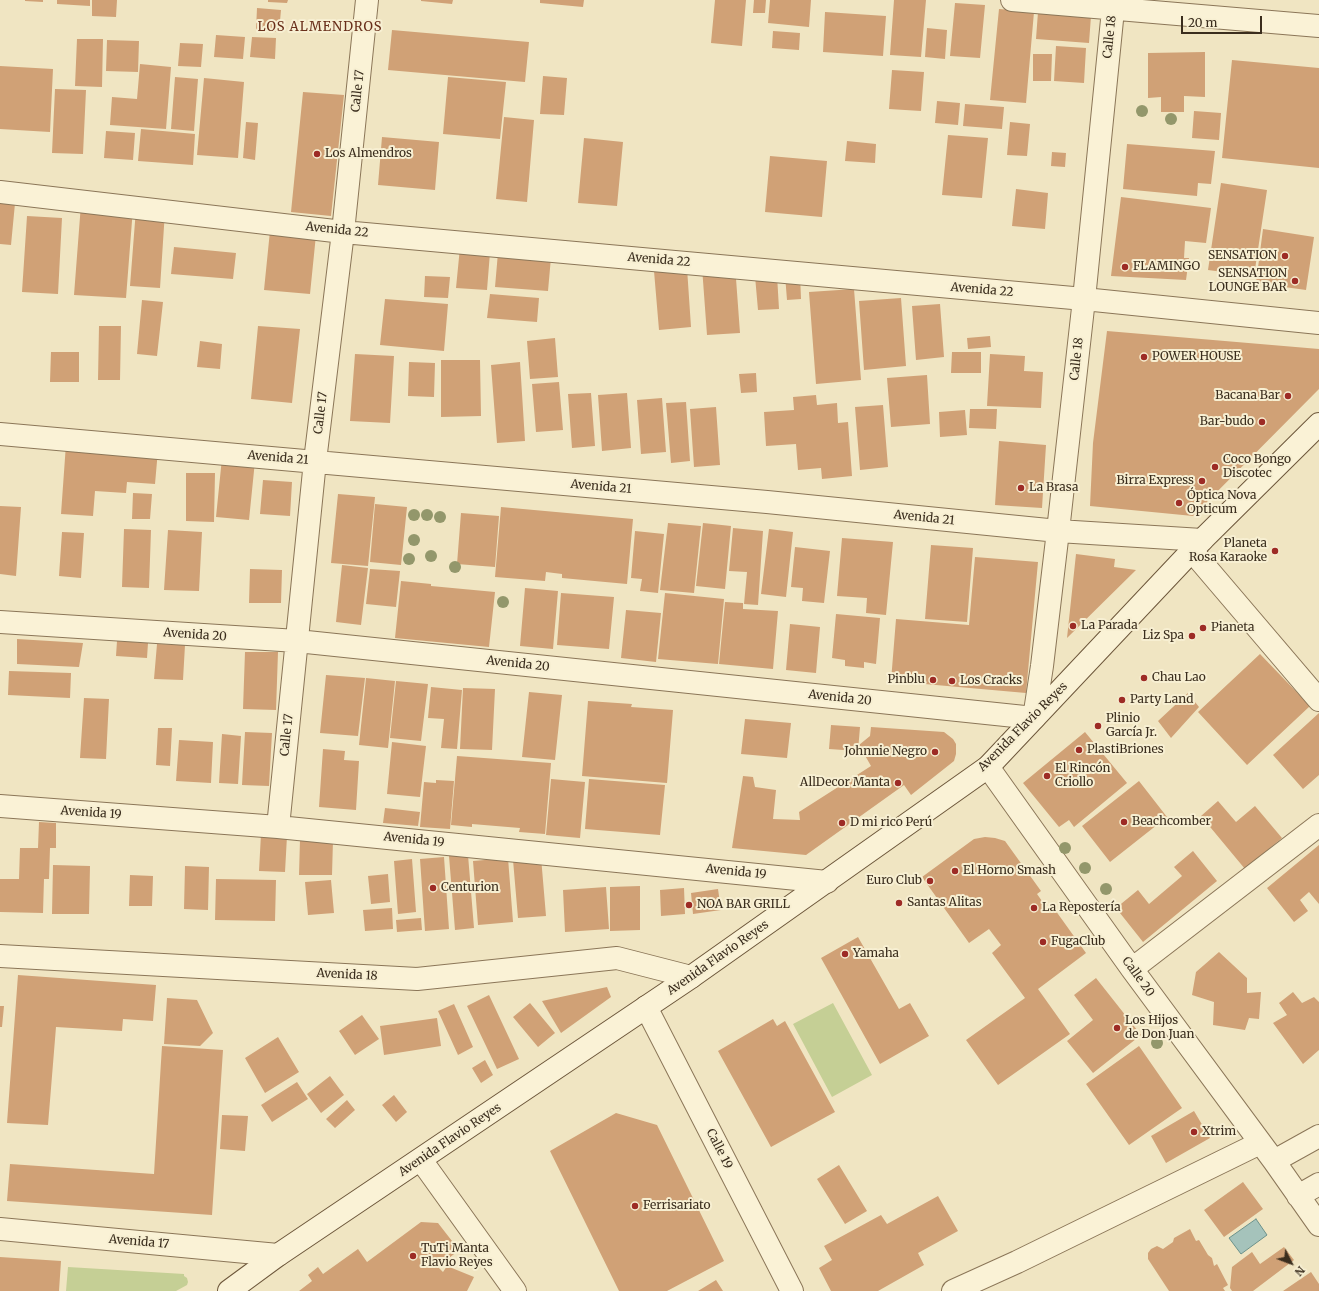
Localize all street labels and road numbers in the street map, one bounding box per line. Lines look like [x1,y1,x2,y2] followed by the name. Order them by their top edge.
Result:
[1101,15,1119,59] street label: Calle 18
[349,69,367,113] street label: Calle 17
[305,220,369,240] street label: Avenida 22
[627,250,691,270] street label: Avenida 22
[950,280,1014,300] street label: Avenida 22
[1068,337,1086,381] street label: Calle 18
[311,391,331,435] street label: Calle 17
[247,448,309,468] street label: Avenida 21
[570,477,632,497] street label: Avenida 21
[893,508,955,528] street label: Avenida 21
[163,626,227,644] street label: Avenida 20
[486,654,550,674] street label: Avenida 20
[975,679,1071,775] street label: Avenida Flavio Reyes
[808,688,872,708] street label: Avenida 20
[278,713,296,757] street label: Calle 17
[60,804,122,822] street label: Avenida 19
[383,830,445,850] street label: Avenida 19
[705,862,767,882] street label: Avenida 19
[664,918,772,998] street label: Avenida Flavio Reyes
[1119,954,1157,1000] street label: Calle 20
[316,966,378,984] street label: Avenida 18
[396,1100,504,1180] street label: Avenida Flavio Reyes
[703,1127,735,1171] street label: Calle 19
[108,1232,170,1252] street label: Avenida 17

